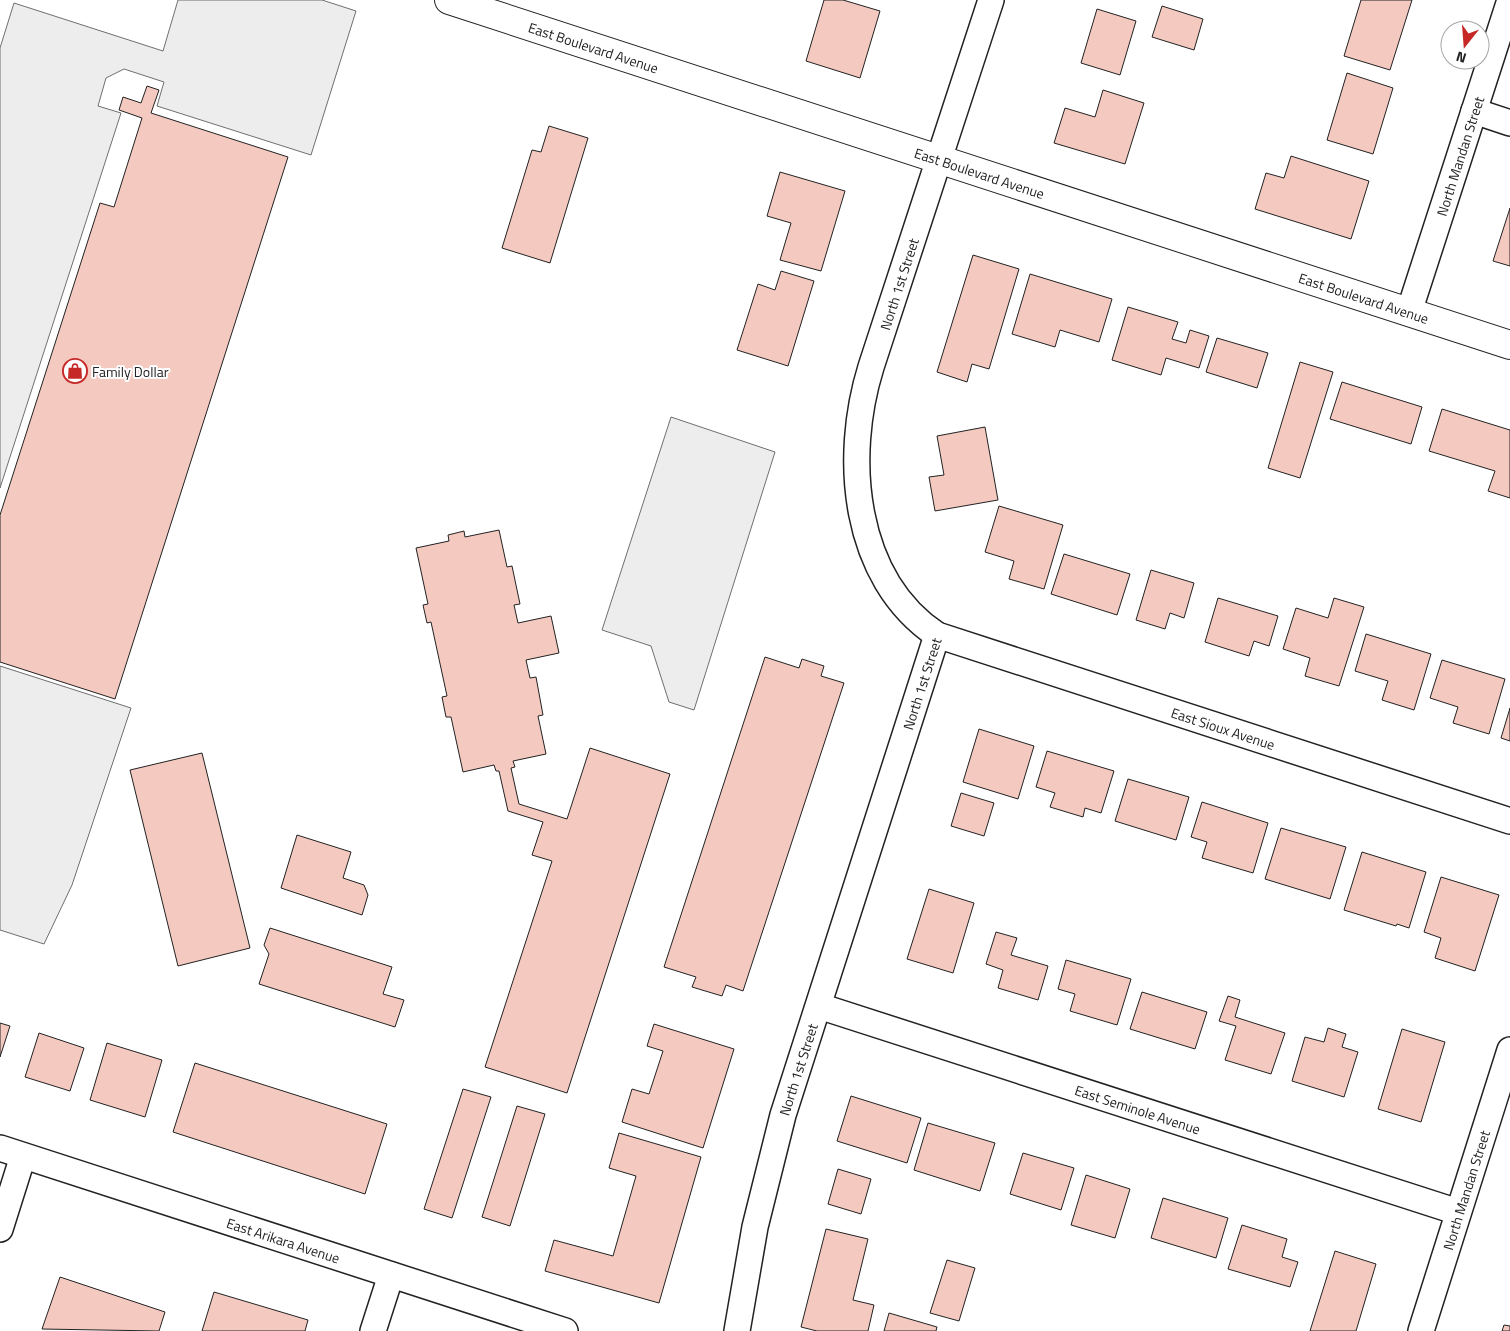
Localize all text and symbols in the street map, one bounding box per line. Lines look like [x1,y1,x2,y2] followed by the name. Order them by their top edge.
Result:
[526,16,661,78] street label: East Boulevard Avenue
[1440,20,1490,70] north arrow
[1453,46,1469,69] text: N
[1430,93,1489,219] street label: North Mandan Street
[912,142,1047,204] street label: East Boulevard Avenue
[874,235,924,333] street label: North 1st Street
[1296,267,1432,328] street label: East Boulevard Avenue
[62,358,88,384] shop icon: Family Dollar
[92,361,169,382] place label: Family Dollar
[897,635,946,732] street label: North 1st Street
[1169,701,1278,755] street label: East Sioux Avenue
[773,1020,822,1118] street label: North 1st Street
[1072,1079,1203,1139] street label: East Seminole Avenue
[1437,1127,1495,1253] street label: North Mandan Street
[224,1212,343,1268] street label: East Arikara Avenue

